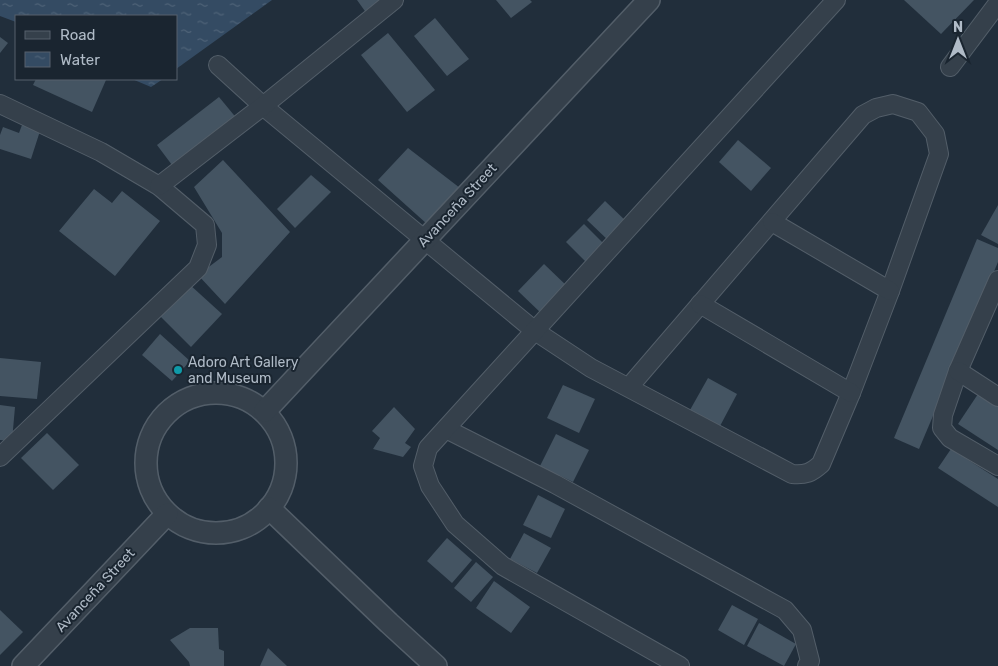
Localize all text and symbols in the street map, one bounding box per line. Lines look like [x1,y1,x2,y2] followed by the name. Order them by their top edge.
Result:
[15,15,178,80] legend
[933,15,983,65] north arrow
[953,19,963,36] text: N
[60,26,96,44] text: Road
[60,51,100,69] text: Water
[414,160,501,251] street label: Avanceña Street
[188,354,299,387] place label: Adoro Art Gallery and Museum
[172,364,184,376] marker: Adoro Art Gallery and Museum
[52,545,139,636] street label: Avanceña Street

